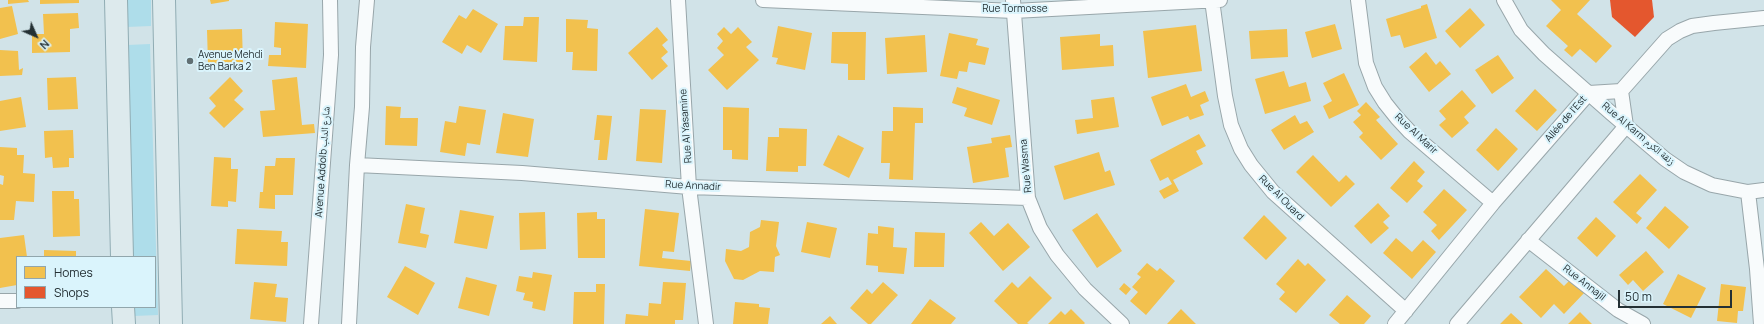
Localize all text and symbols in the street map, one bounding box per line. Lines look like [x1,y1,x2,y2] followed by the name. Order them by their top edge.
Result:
[982,3,1048,15] street label: Rue Tormosse
[16,16,56,56] north arrow
[37,37,53,53] text: N
[198,49,263,72] place label: Avenue Mehdi Ben Barka 2
[185,56,195,66] marker: Avenue Mehdi Ben Barka 2
[677,88,695,164] street label: Rue Al Yasamine
[1543,93,1589,145] street label: Allée de l'Est
[1599,100,1677,168] street label: Rue Al Karm زنقة الكرم
[313,106,333,218] street label: Avenue Addolb شارع الدلب
[1392,111,1440,157] street label: Rue Al Marir
[1018,139,1034,193] street label: Rue Wasma
[1256,173,1306,223] street label: Rue Al Ouard
[665,179,721,193] street label: Rue Annadir
[16,256,156,308] legend
[1560,263,1608,303] street label: Rue Annajil
[54,264,93,281] text: Homes
[1620,282,1734,308] scale bar
[54,284,89,301] text: Shops
[1625,288,1652,305] text: 50 m

